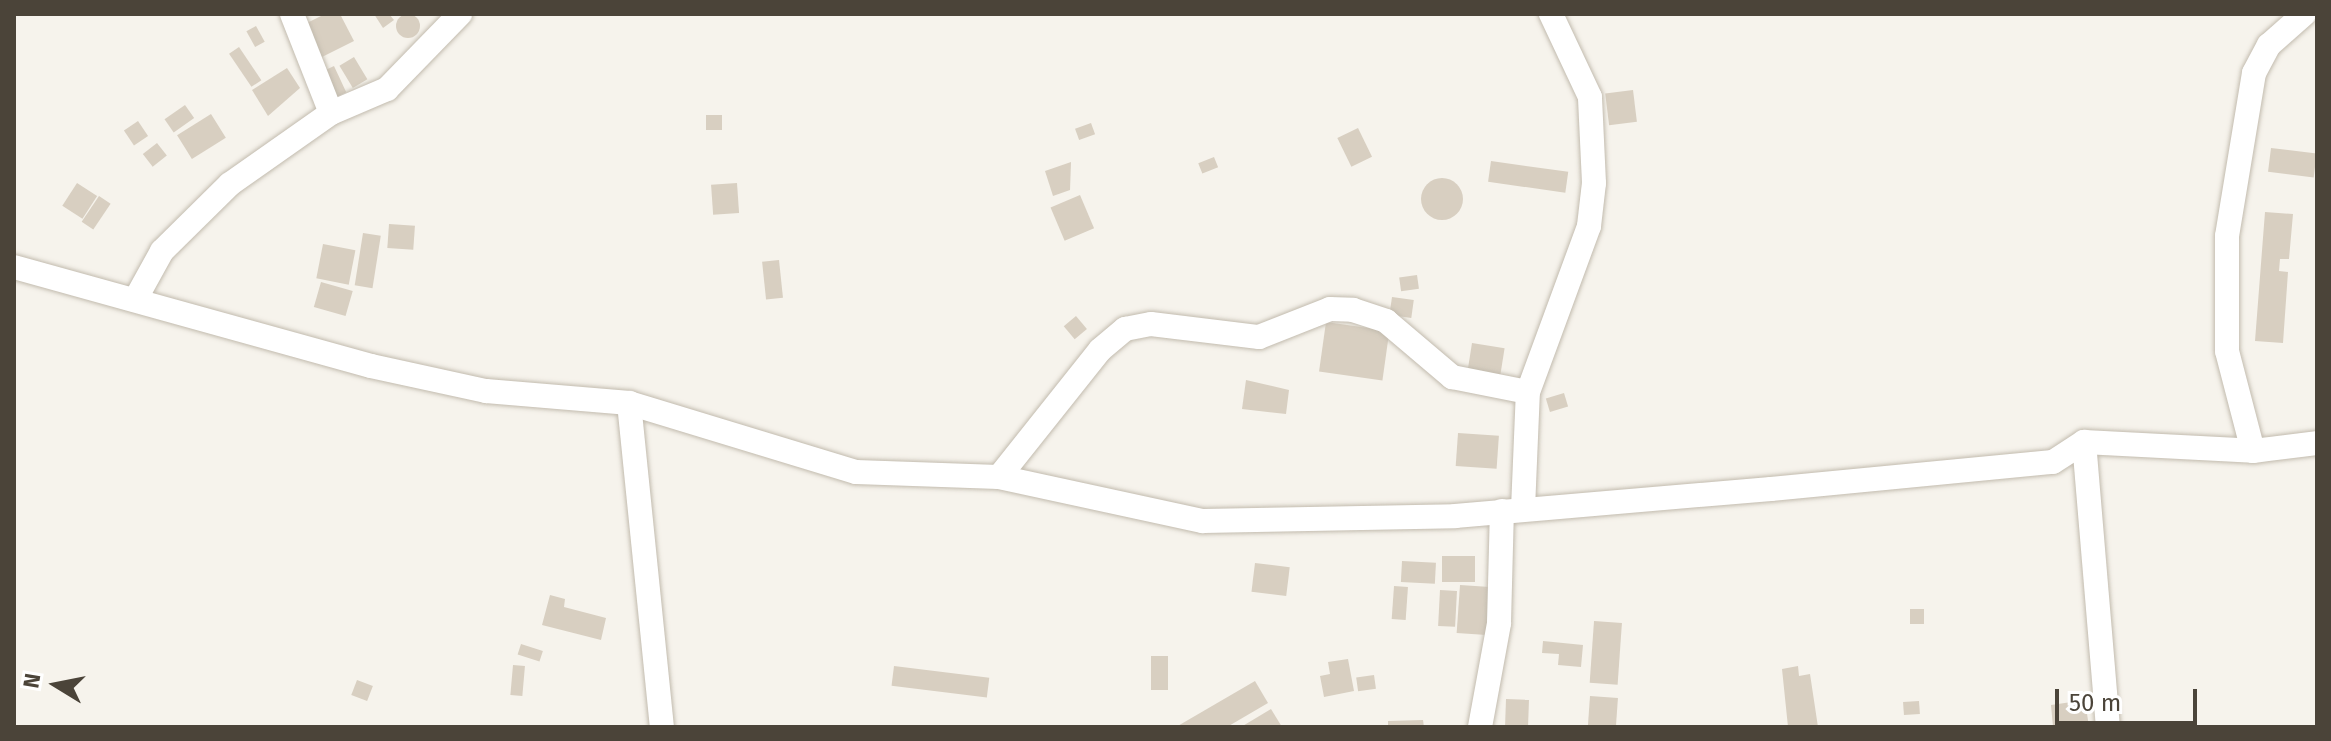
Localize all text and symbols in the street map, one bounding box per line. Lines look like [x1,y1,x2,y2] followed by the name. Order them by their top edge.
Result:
[16,645,96,725] north arrow
[17,671,46,690] text: N
[2059,673,2201,723] scale bar
[2069,689,2121,717] text: 50 m

